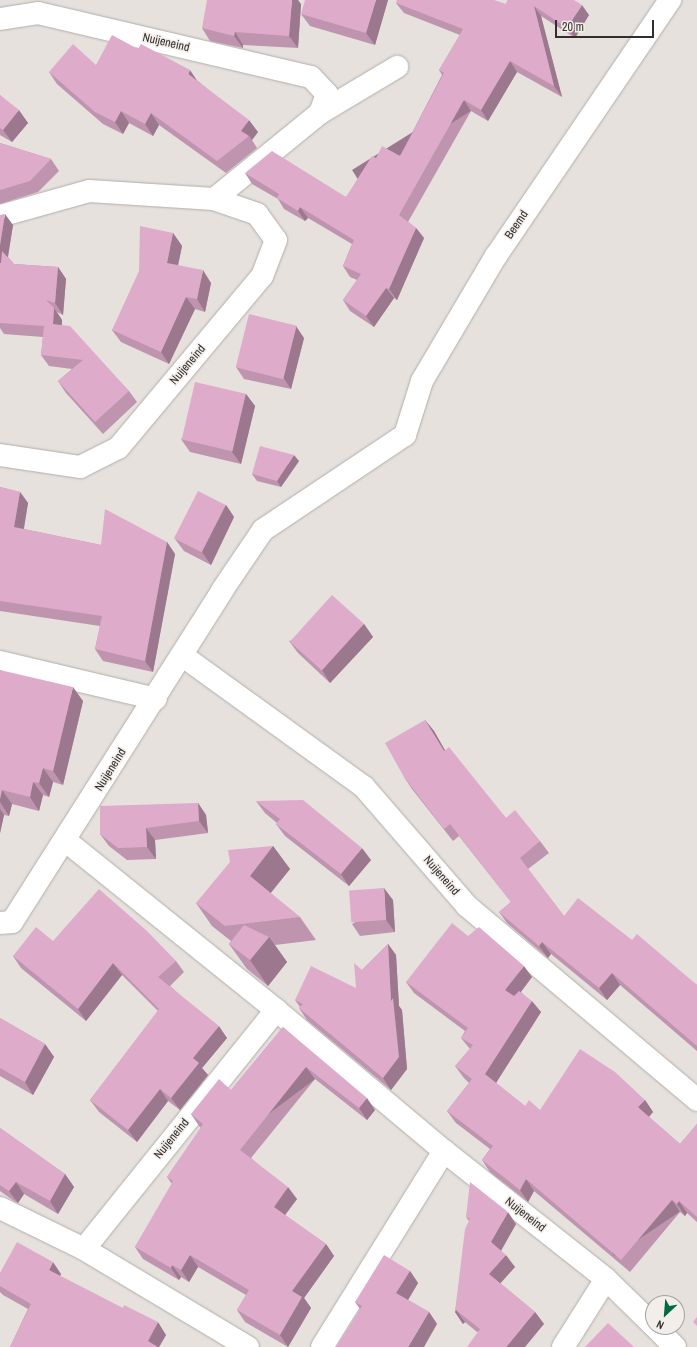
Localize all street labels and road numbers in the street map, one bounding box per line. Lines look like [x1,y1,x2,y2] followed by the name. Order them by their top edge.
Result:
[141,31,191,55] street label: Nuijeneind
[502,208,532,242] street label: Beemd
[167,342,209,388] street label: Nuijeneind
[92,746,130,794] street label: Nuijeneind
[420,853,462,899] street label: Nuijeneind
[151,1116,193,1162] street label: Nuijeneind
[502,1195,548,1235] street label: Nuijeneind

